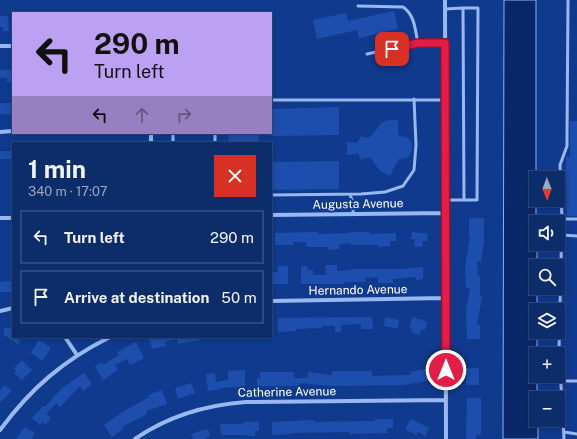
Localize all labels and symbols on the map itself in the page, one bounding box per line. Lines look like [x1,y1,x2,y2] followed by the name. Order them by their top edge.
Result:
[375,32,409,66] pin
[529,171,565,207] north arrow
[312,196,404,212] street label: Augusta Avenue
[308,282,408,298] street label: Hernando Avenue
[425,349,467,391] position arrow
[238,384,337,400] street label: Catherine Avenue

